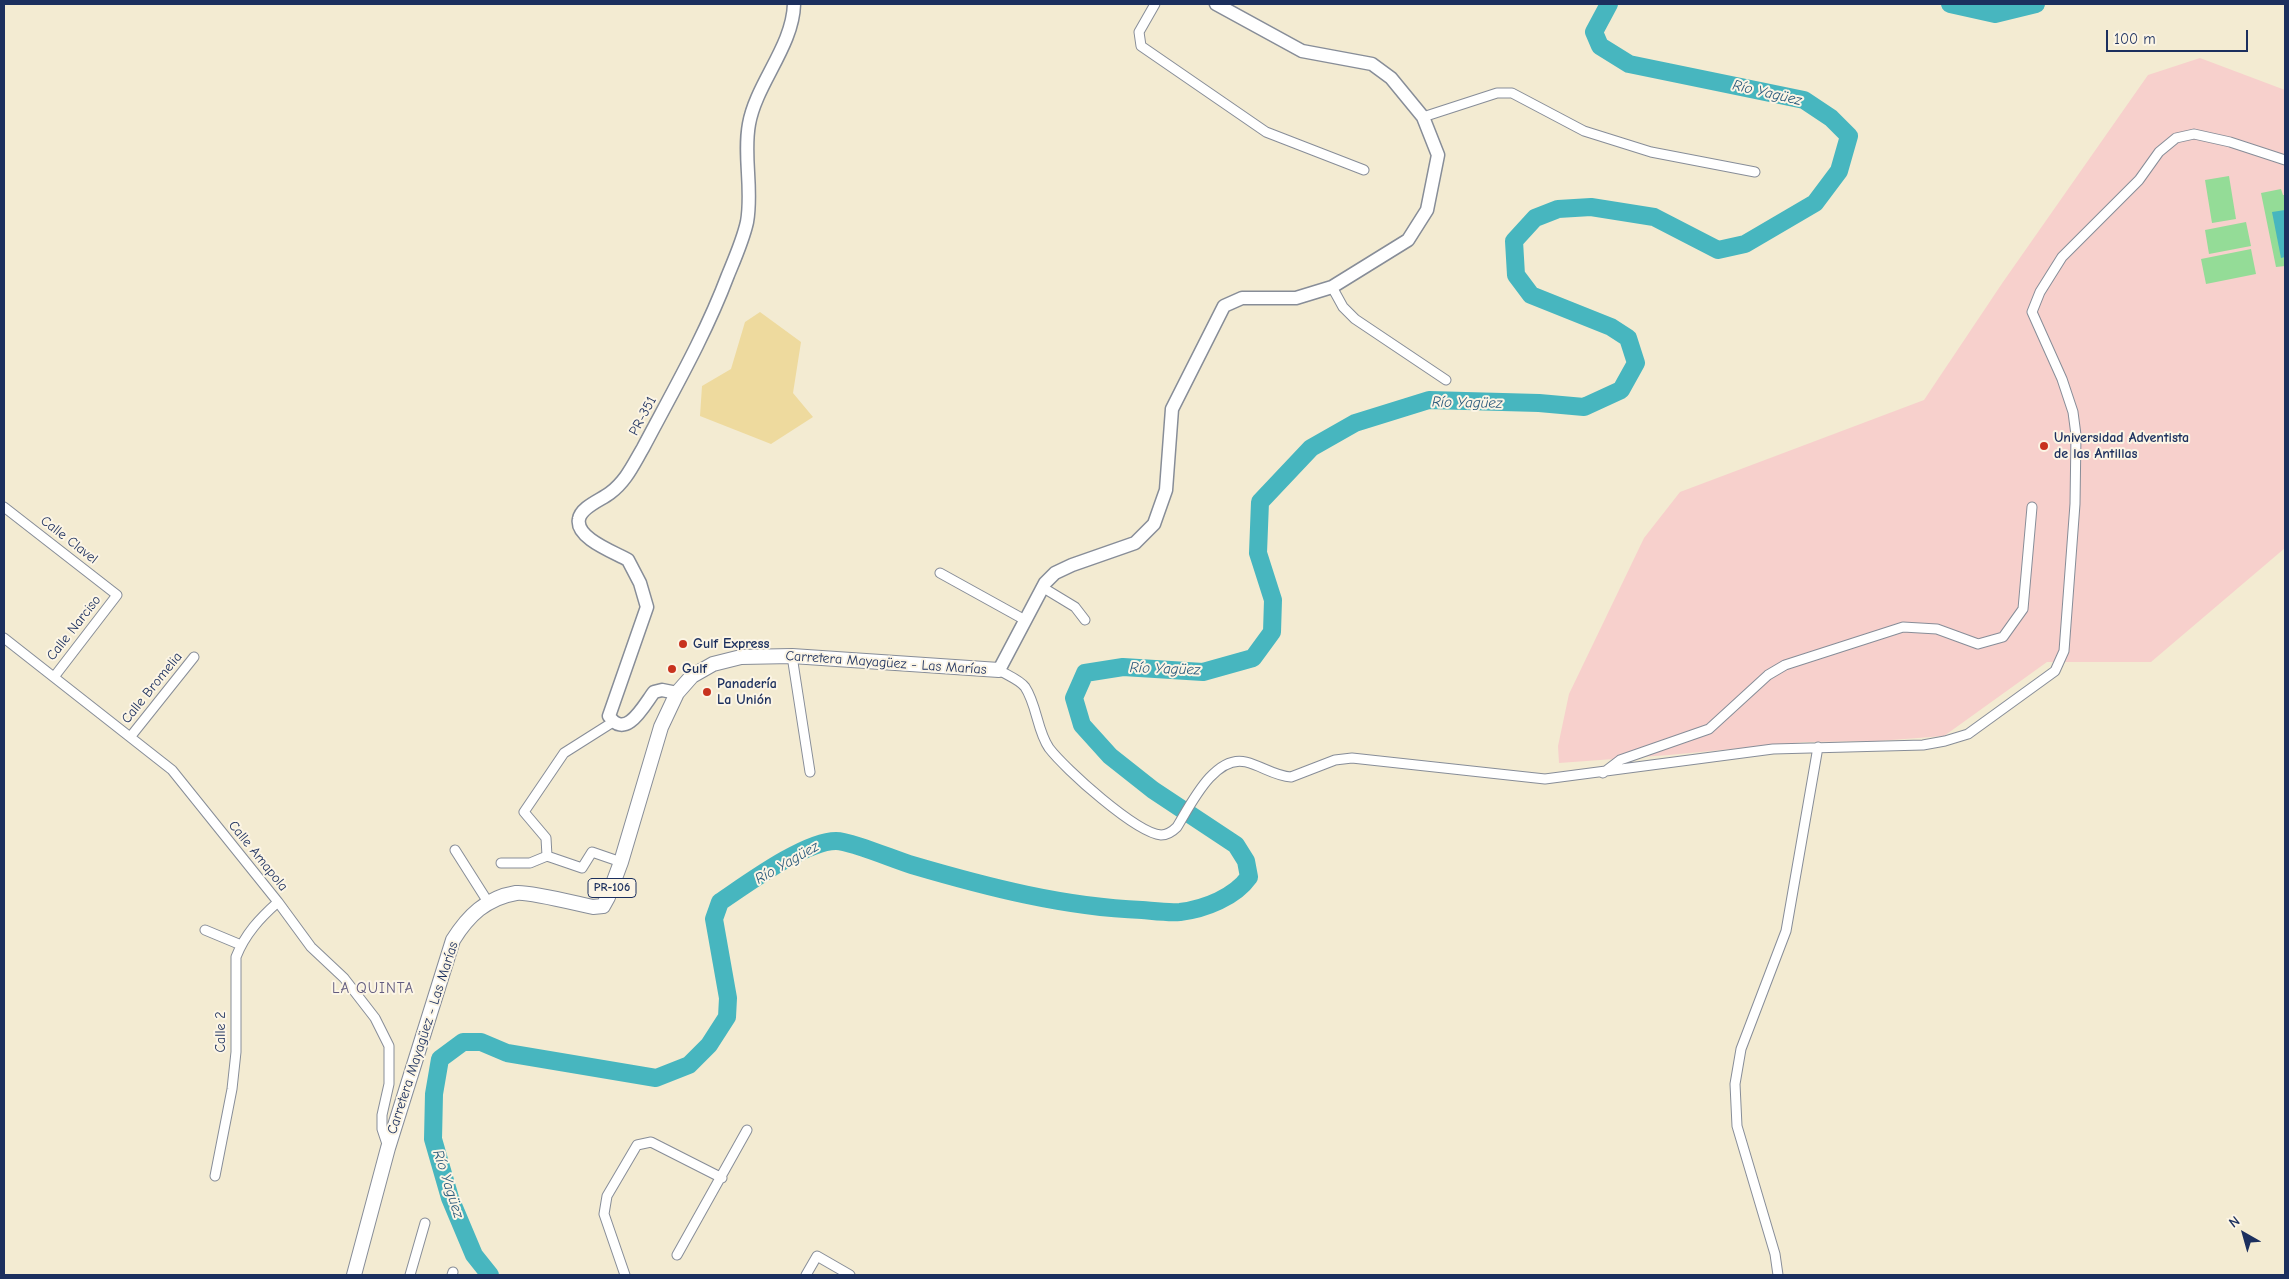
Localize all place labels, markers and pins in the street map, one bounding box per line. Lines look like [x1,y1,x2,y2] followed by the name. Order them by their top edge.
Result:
[2054,430,2189,462] place label: Universidad Adventista de las Antillas
[2038,440,2050,452] marker: Universidad Adventista de las Antillas
[693,636,769,652] place label: Gulf Express
[677,638,689,650] marker: Gulf Express
[682,661,707,677] place label: Gulf
[666,663,678,675] marker: Gulf
[717,676,777,709] place label: Panadería La Unión
[701,686,713,698] marker: Panadería La Unión

